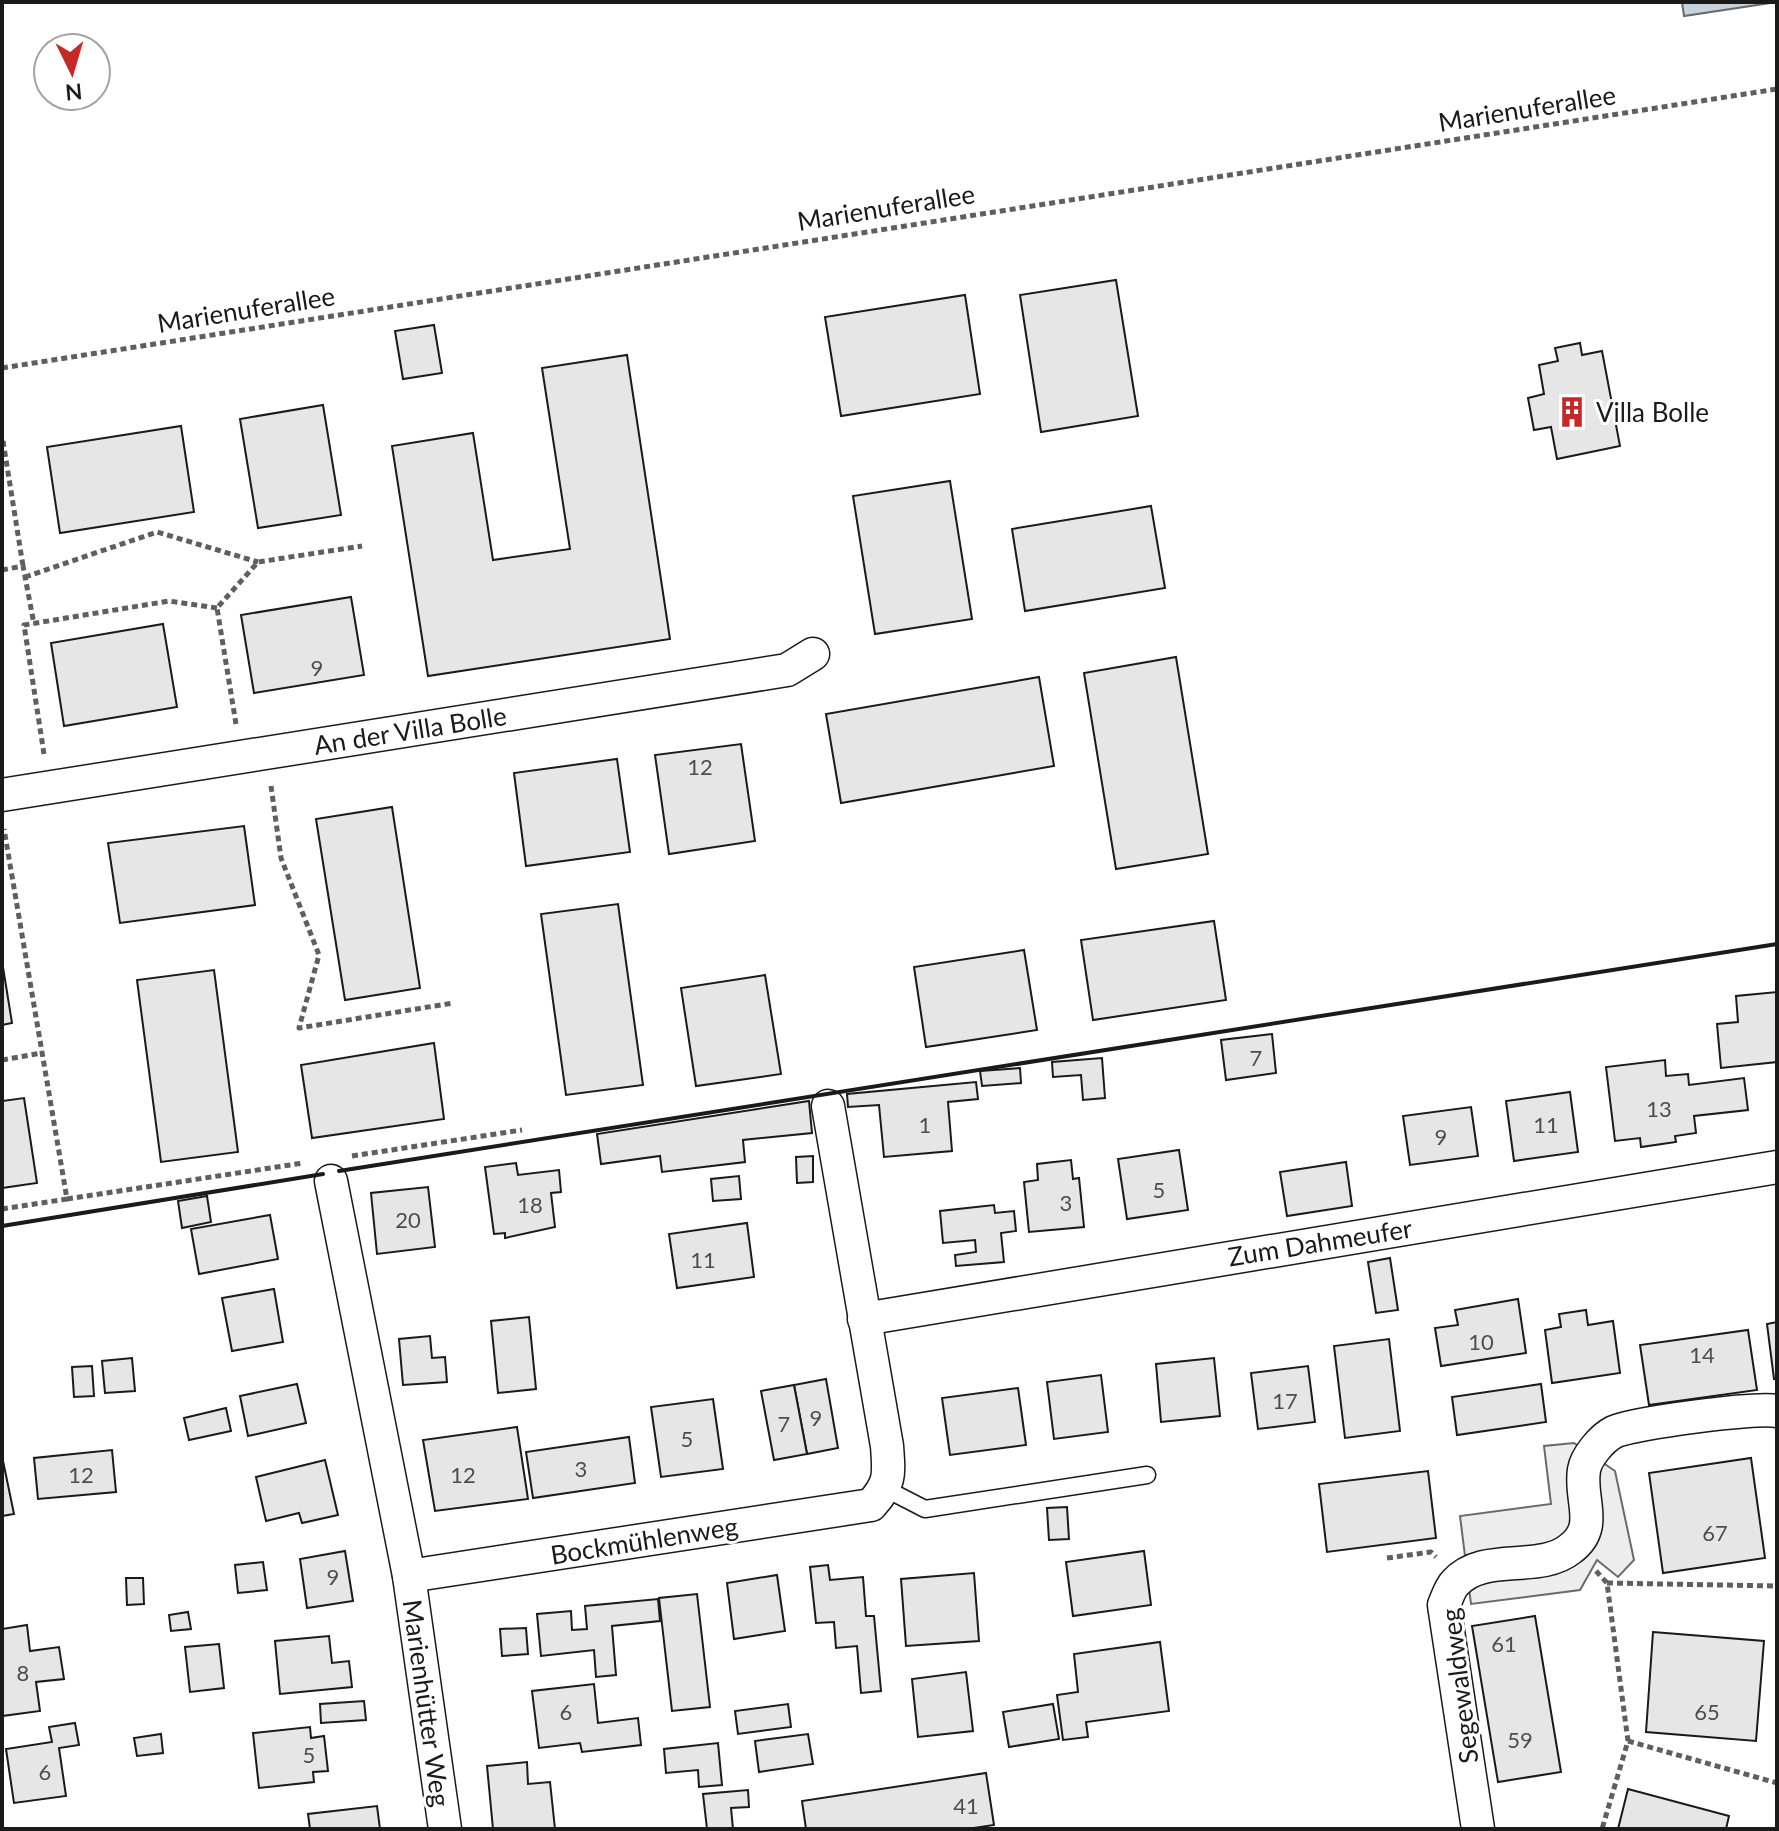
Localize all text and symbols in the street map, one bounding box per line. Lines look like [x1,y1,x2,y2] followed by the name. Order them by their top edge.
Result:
[32,32,112,112] north arrow
[64,78,83,107] text: N
[1436,78,1618,138] street label: Marienuferallee
[795,177,977,237] street label: Marienuferallee
[155,279,337,339] street label: Marienuferallee
[1555,395,1589,429] building icon: Villa Bolle
[1596,396,1709,428] place label: Villa Bolle
[311,654,323,681] house number: 9
[311,699,509,761] street label: An der Villa Bolle
[687,753,713,780] house number: 12
[1250,1044,1262,1071] house number: 7
[1646,1095,1672,1122] house number: 13
[919,1111,931,1138] house number: 1
[1533,1111,1559,1138] house number: 11
[1435,1123,1447,1150] house number: 9
[1153,1176,1165,1203] house number: 5
[1060,1189,1072,1216] house number: 3
[517,1191,543,1218] house number: 18
[395,1206,421,1233] house number: 20
[1226,1212,1415,1272] street label: Zum Dahmeufer
[690,1246,716,1273] house number: 11
[1468,1328,1494,1355] house number: 10
[1689,1341,1715,1368] house number: 14
[1272,1387,1298,1414] house number: 17
[810,1404,822,1431] house number: 9
[778,1410,790,1437] house number: 7
[681,1425,693,1452] house number: 5
[575,1455,587,1482] house number: 3
[68,1461,94,1488] house number: 12
[450,1461,476,1488] house number: 12
[548,1509,740,1571] street label: Bockmühlenweg
[1702,1519,1728,1546] house number: 67
[327,1563,339,1590] house number: 9
[397,1597,457,1809] street label: Marienhütter Weg
[1434,1607,1484,1765] street label: Segewaldweg
[1491,1630,1517,1657] house number: 61
[17,1659,29,1686] house number: 8
[560,1698,572,1725] house number: 6
[1694,1698,1720,1725] house number: 65
[1507,1726,1533,1753] house number: 59
[303,1741,315,1768] house number: 5
[39,1758,51,1785] house number: 6
[953,1792,979,1819] house number: 41

